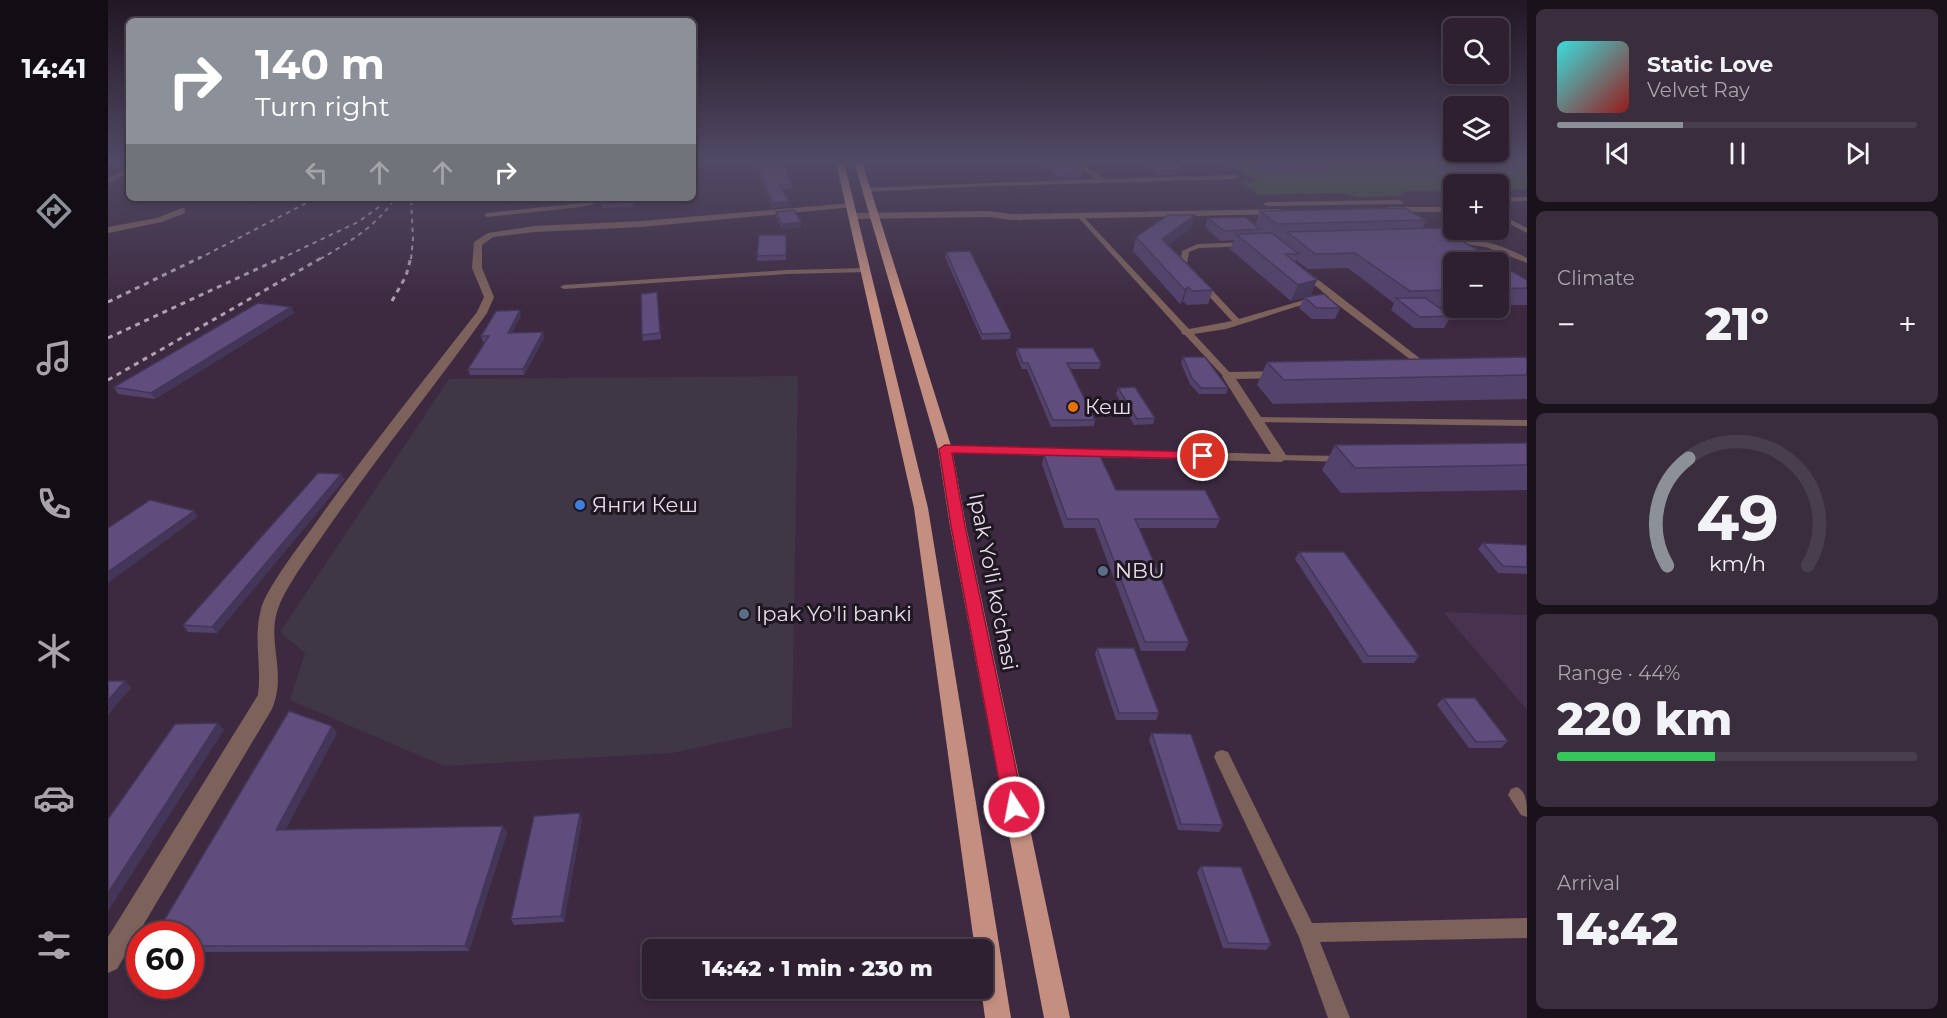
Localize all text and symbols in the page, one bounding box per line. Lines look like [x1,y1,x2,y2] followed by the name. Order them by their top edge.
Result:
[1443,18,1509,318] map controls
[1443,18,1509,84] button: search
[255,38,385,90] text: 140 m
[156,42,234,120] icon: right
[1647,51,1773,78] text: Static Love
[22,52,87,85] text: 14:41
[1647,78,1750,102] text: Velvet Ray
[255,90,390,123] text: Turn right
[1443,96,1509,162] button: layers
[1601,137,1634,170] icon: previous
[1721,137,1754,170] icon: pause
[1841,137,1874,170] icon: next
[300,156,333,189] icon: left
[363,156,396,189] icon: ahead
[426,156,459,189] icon: ahead
[489,156,522,189] icon: right
[1443,174,1509,240] button: +
[33,190,75,232] icon: directions
[1443,252,1509,318] button: −
[1557,266,1635,290] text: Climate
[1705,296,1769,351] text: 21°
[1557,304,1576,344] text: −
[1898,304,1917,344] text: +
[33,337,75,379] icon: music
[1085,394,1132,419] place label: Кеш
[1066,400,1080,414] marker: Кеш
[1177,430,1228,481] pin
[1186,439,1219,472] icon: arrive
[1696,480,1778,556] text: 49
[33,483,75,525] icon: phone
[964,491,1023,673] street label: Ipak Yo'li ko'chasi
[592,492,698,517] place label: Янги Кеш
[573,498,587,512] marker: Янги Кеш
[1708,550,1766,576] text: km/h
[1115,558,1165,583] place label: NBU
[1096,564,1110,578] marker: NBU
[756,601,912,626] place label: Ipak Yo'li banki
[737,607,751,621] marker: Ipak Yo'li banki
[33,630,75,672] icon: climate
[1557,661,1680,685] text: Range · 44%
[1557,691,1732,746] text: 220 km
[982,775,1046,839] position arrow
[33,777,75,819] icon: car
[1557,871,1620,895] text: Arrival
[1557,901,1678,956] text: 14:42
[126,921,204,999] speed limit sign: 60
[33,924,75,966] icon: filters
[702,955,933,982] text: 14:42 · 1 min · 230 m

